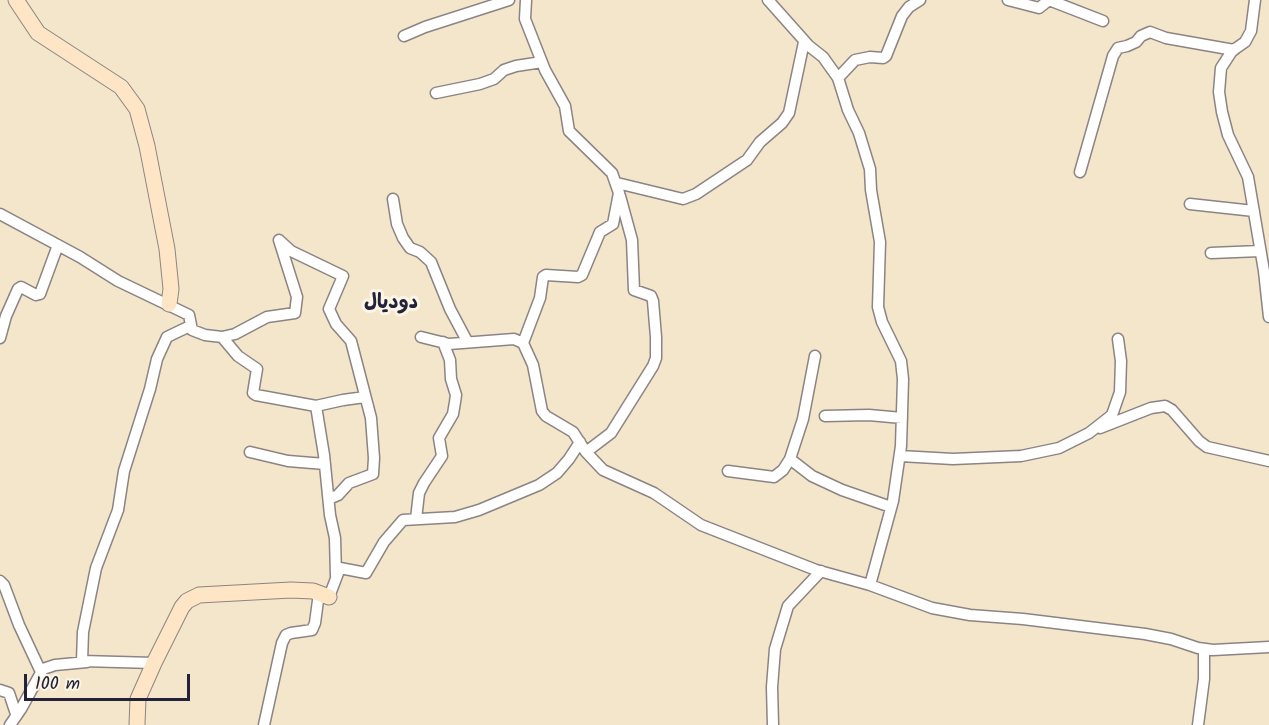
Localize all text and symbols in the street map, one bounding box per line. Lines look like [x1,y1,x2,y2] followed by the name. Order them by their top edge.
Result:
[364,293,418,317] district label: دودیال
[27,662,194,700] scale bar
[35,670,80,699] text: 100 m

